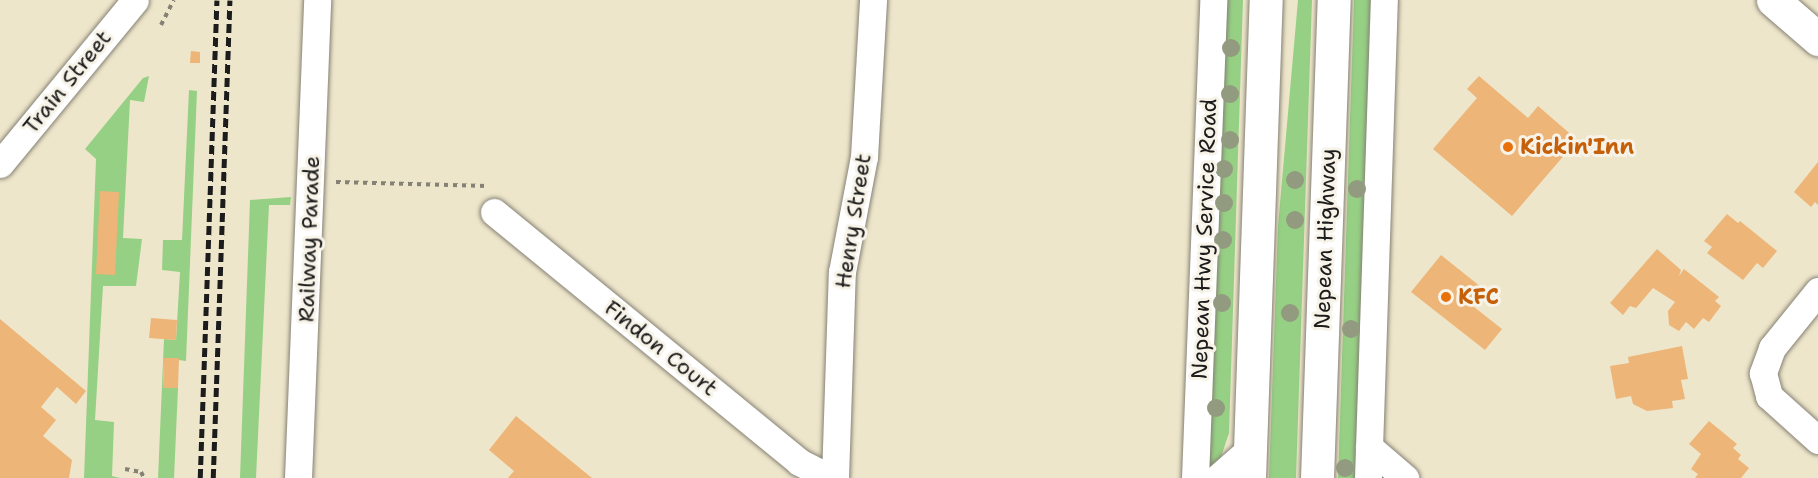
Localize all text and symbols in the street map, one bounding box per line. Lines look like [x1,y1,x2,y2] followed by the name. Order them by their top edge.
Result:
[17,25,117,139] street label: Train Street
[1186,98,1222,380] street label: Nepean Hwy Service Road
[1520,134,1634,160] place label: Kickin'Inn
[1501,140,1515,154] marker: Kickin'Inn
[1309,148,1341,330] street label: Nepean Highway
[829,152,877,290] street label: Henry Street
[293,155,325,323] street label: Railway Parade
[1458,284,1499,310] place label: KFC
[1439,290,1453,304] marker: KFC
[599,294,723,402] street label: Findon Court

